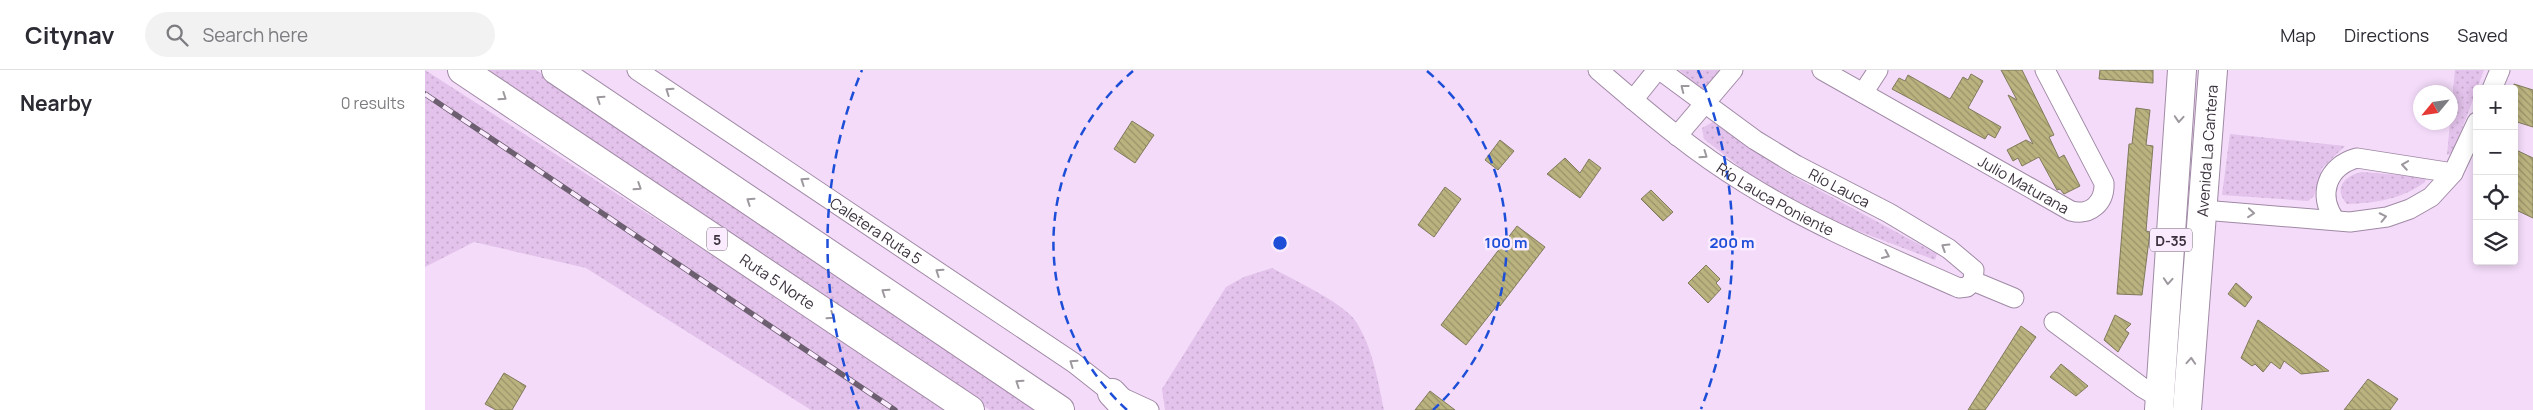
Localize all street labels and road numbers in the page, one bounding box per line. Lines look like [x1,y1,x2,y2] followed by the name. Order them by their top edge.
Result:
[2191,84,2222,218] street label: Avenida La Cantera
[1975,150,2073,218] street label: Julio Maturana
[1713,157,1838,241] street label: Río Lauca Poniente
[1805,163,1874,212] street label: Río Lauca
[826,192,926,269] street label: Caletera Ruta 5
[707,227,727,250] road number: 5
[2150,228,2192,252] road number: D-35
[736,249,820,314] street label: Ruta 5 Norte

